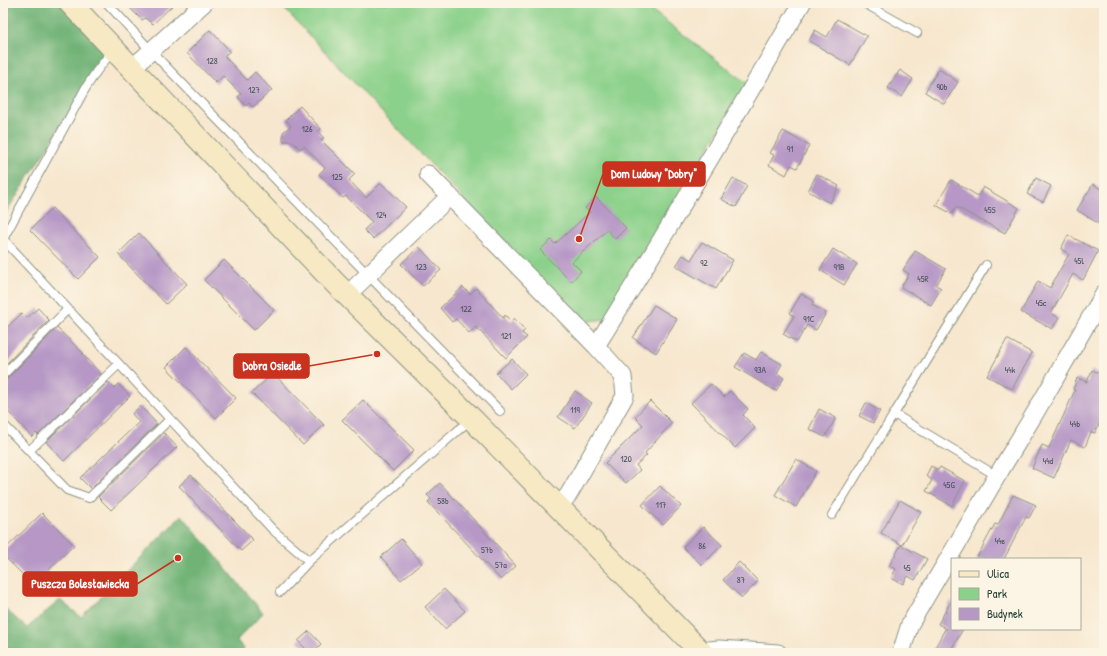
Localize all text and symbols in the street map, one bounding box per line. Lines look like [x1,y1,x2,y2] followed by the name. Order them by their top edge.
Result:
[206,55,218,67] house number: 128
[936,81,948,93] house number: 90b
[248,84,261,96] house number: 127
[301,123,313,135] house number: 126
[787,143,793,155] house number: 91
[603,162,705,186] callout: Dom Ludowy "Dobry"
[611,165,697,183] text: Dom Ludowy "Dobry"
[331,171,343,183] house number: 125
[984,204,996,216] house number: 45S
[376,209,387,221] house number: 124
[1074,255,1084,267] house number: 45l
[700,257,709,269] house number: 92
[415,261,427,273] house number: 123
[833,261,845,273] house number: 91B
[917,273,929,285] house number: 45R
[1036,297,1047,309] house number: 45c
[460,303,473,315] house number: 122
[803,313,815,325] house number: 91C
[501,330,511,342] house number: 121
[234,354,309,378] callout: Dobra Osiedle
[243,357,302,374] text: Dobra Osiedle
[754,364,766,376] house number: 93A
[1005,364,1016,376] house number: 44k
[570,404,581,416] house number: 119
[1070,418,1081,430] house number: 44b
[620,453,632,465] house number: 120
[1043,455,1054,467] house number: 44d
[943,479,955,491] house number: 45G
[437,495,449,507] house number: 58b
[656,499,667,511] house number: 117
[995,535,1006,547] house number: 44e
[698,540,706,552] house number: 86
[481,544,493,556] house number: 57b
[951,558,1081,630] legend
[495,559,507,571] house number: 57a
[903,562,911,574] house number: 45
[987,565,1009,582] text: Ulica
[23,572,137,596] callout: Puszcza Bolesławiecka
[737,574,746,586] house number: 87
[31,575,129,592] text: Puszcza Bolesławiecka
[987,585,1007,602] text: Park
[987,605,1023,622] text: Budynek

